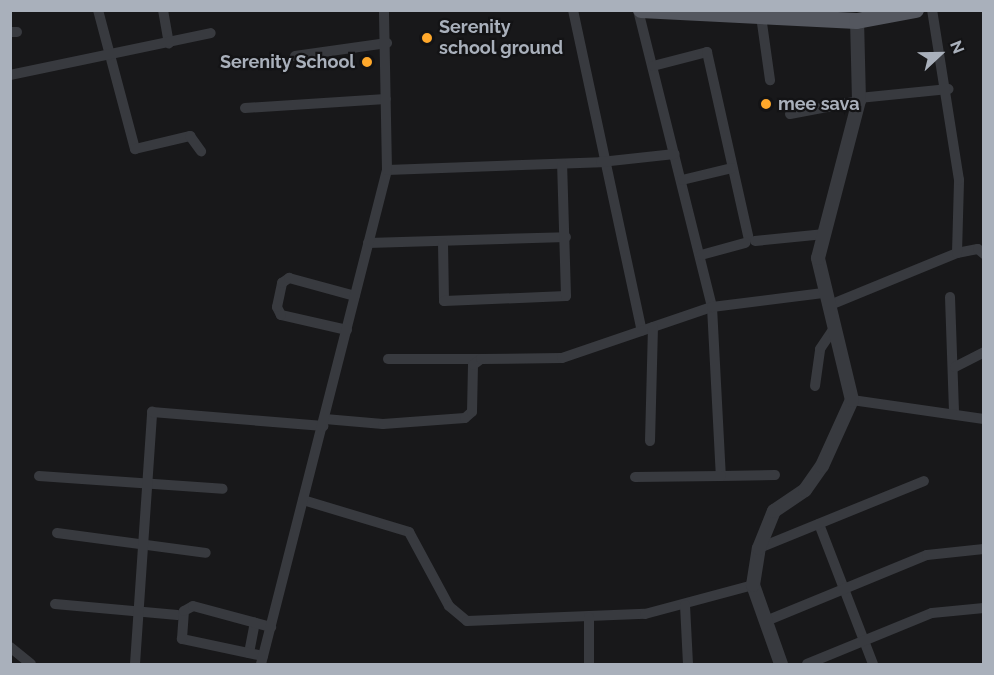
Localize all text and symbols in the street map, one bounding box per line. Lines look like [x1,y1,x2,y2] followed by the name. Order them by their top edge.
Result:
[439,17,564,60] place label: Serenity school ground
[910,24,970,84] north arrow
[420,31,434,45] marker: Serenity school ground
[946,38,968,56] text: N
[219,51,355,73] place label: Serenity School
[360,55,374,69] marker: Serenity School
[778,93,860,115] place label: mee sava
[759,97,773,111] marker: mee sava

